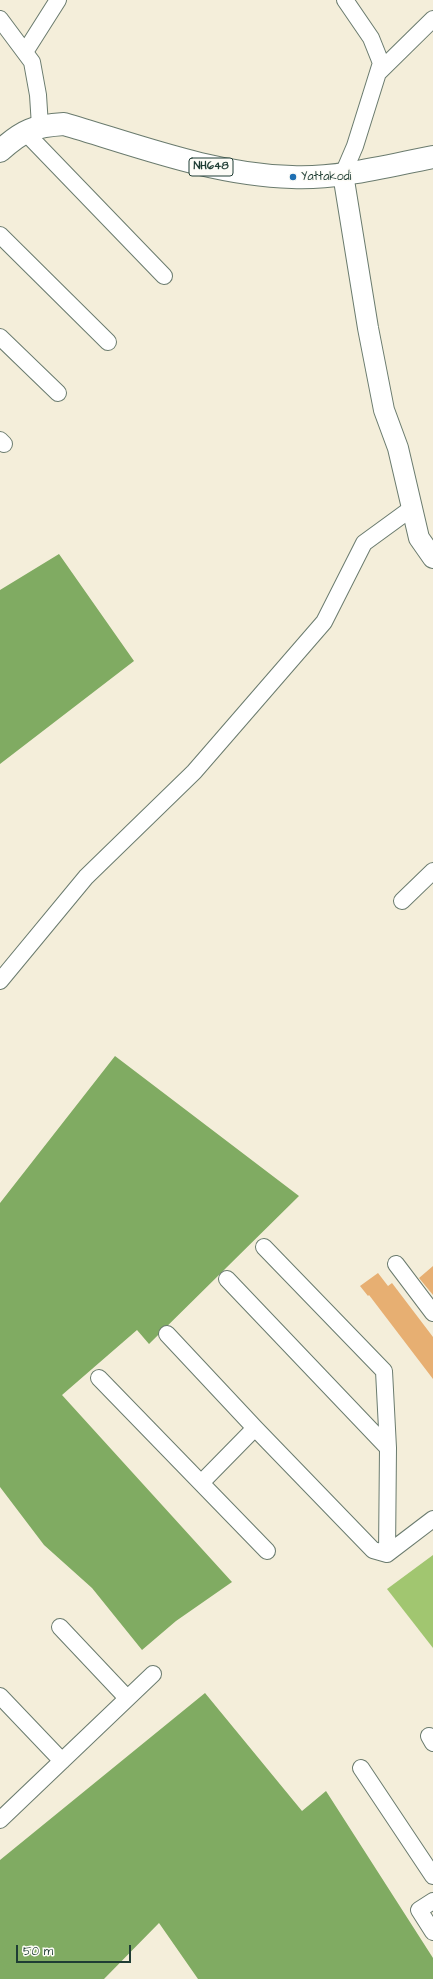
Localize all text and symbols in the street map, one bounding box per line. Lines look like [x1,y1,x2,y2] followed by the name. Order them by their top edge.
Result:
[189,158,233,176] road number: NH648
[301,170,351,184] place label: Yattakodi
[288,172,298,182] marker: Yattakodi
[18,1937,133,1963] scale bar
[23,1943,53,1960] text: 50 m

